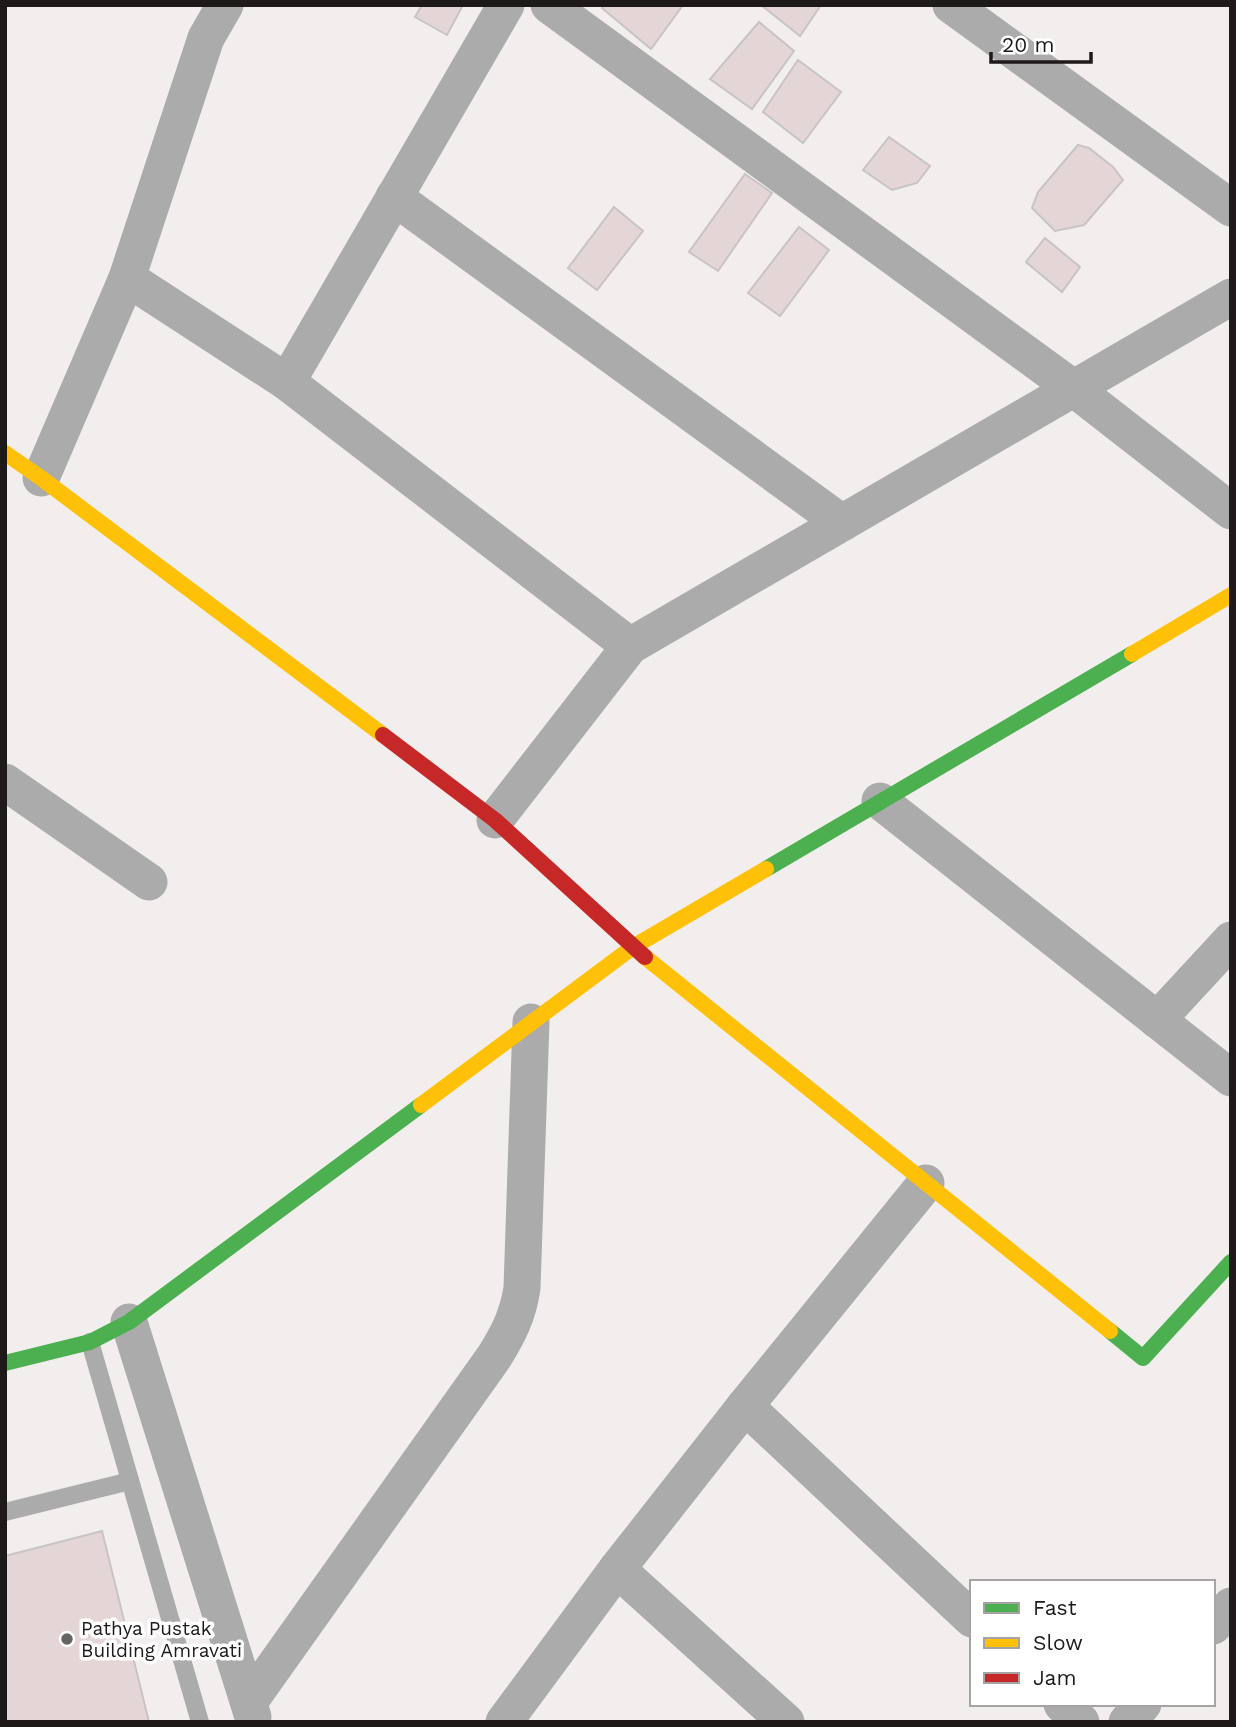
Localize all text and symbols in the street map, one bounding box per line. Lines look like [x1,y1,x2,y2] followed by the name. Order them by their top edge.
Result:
[991,21,1091,65] scale bar
[1002,32,1054,57] text: 20 m
[970,1580,1215,1706] legend
[1033,1595,1077,1620] text: Fast
[81,1617,242,1662] place label: Pathya Pustak Building Amravati
[1033,1630,1083,1655] text: Slow
[59,1631,75,1647] marker: Pathya Pustak Building Amravati
[1033,1665,1076,1690] text: Jam

